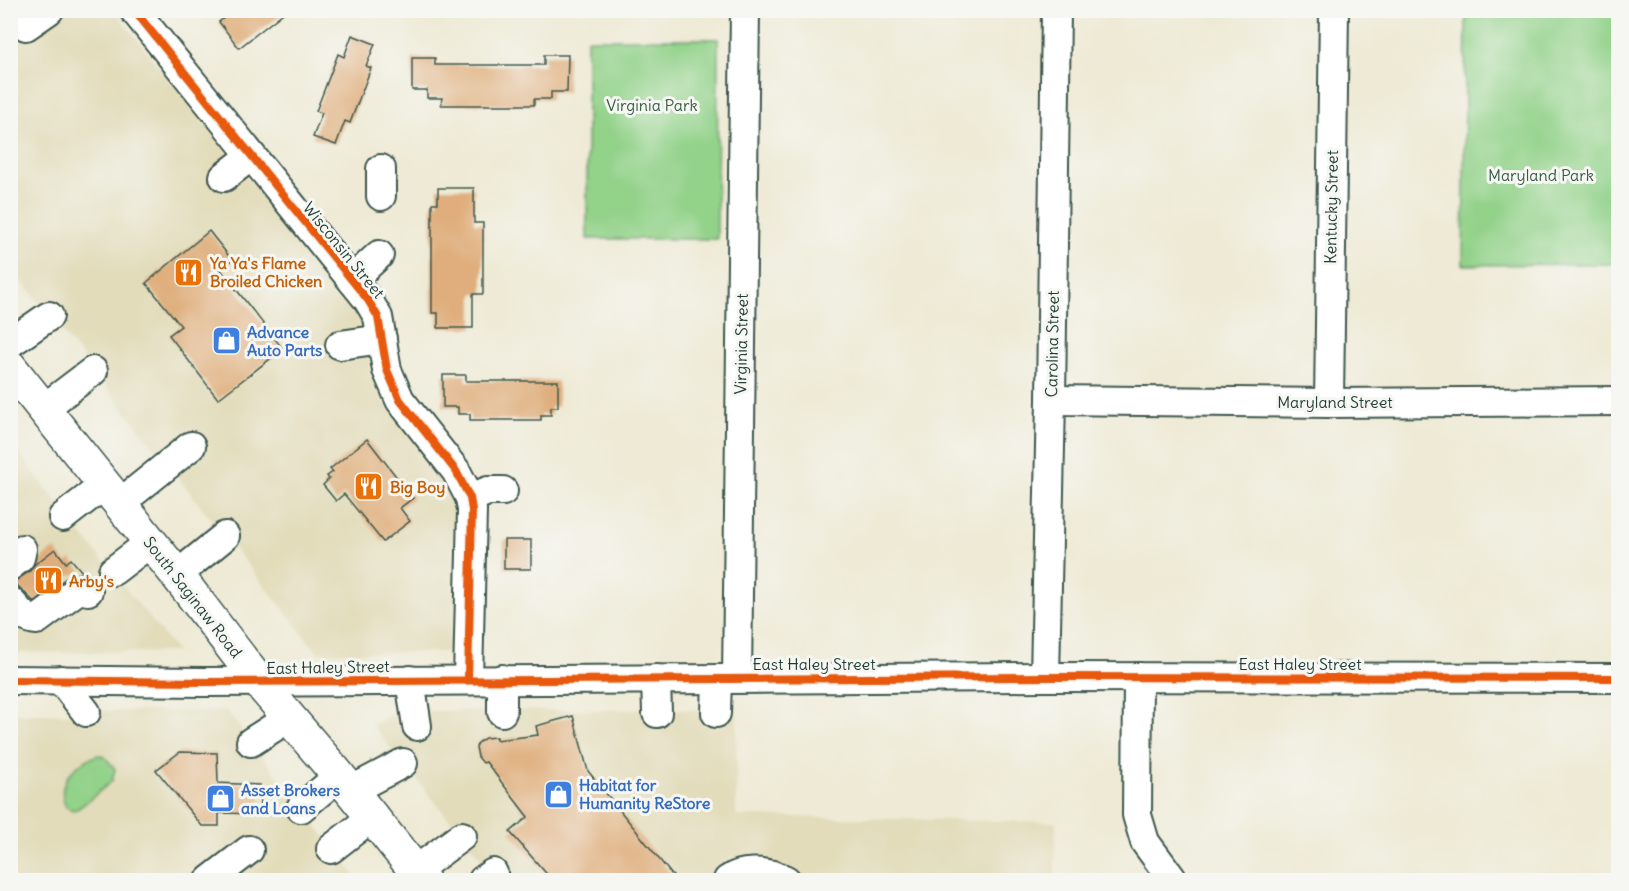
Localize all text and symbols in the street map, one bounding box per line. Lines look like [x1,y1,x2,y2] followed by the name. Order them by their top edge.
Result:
[606,95,698,115] park label: Virginia Park
[1320,149,1342,264] street label: Kentucky Street
[1488,165,1594,185] park label: Maryland Park
[299,198,389,303] street label: Wisconsin Street
[209,253,322,291] place label: Ya Ya's Flame Broiled Chicken
[173,256,205,288] restaurant icon: Ya Ya's Flame Broiled Chicken
[1041,290,1063,398] street label: Carolina Street
[730,293,752,395] street label: Virginia Street
[247,322,322,360] place label: Advance Auto Parts
[210,325,242,357] shop icon: Advance Auto Parts
[1277,392,1393,412] street label: Maryland Street
[353,471,385,503] restaurant icon: Big Boy
[390,477,445,498] place label: Big Boy
[139,532,247,662] street label: South Saginaw Road
[32,565,64,597] restaurant icon: Arby's
[69,571,114,592] place label: Arby's
[752,654,876,674] street label: East Haley Street
[1238,654,1362,674] street label: East Haley Street
[266,656,390,678] street label: East Haley Street
[579,775,711,814] place label: Habitat for Humanity ReStore
[542,778,574,810] shop icon: Habitat for Humanity ReStore
[241,780,340,818] place label: Asset Brokers and Loans
[204,783,236,815] shop icon: Asset Brokers and Loans

